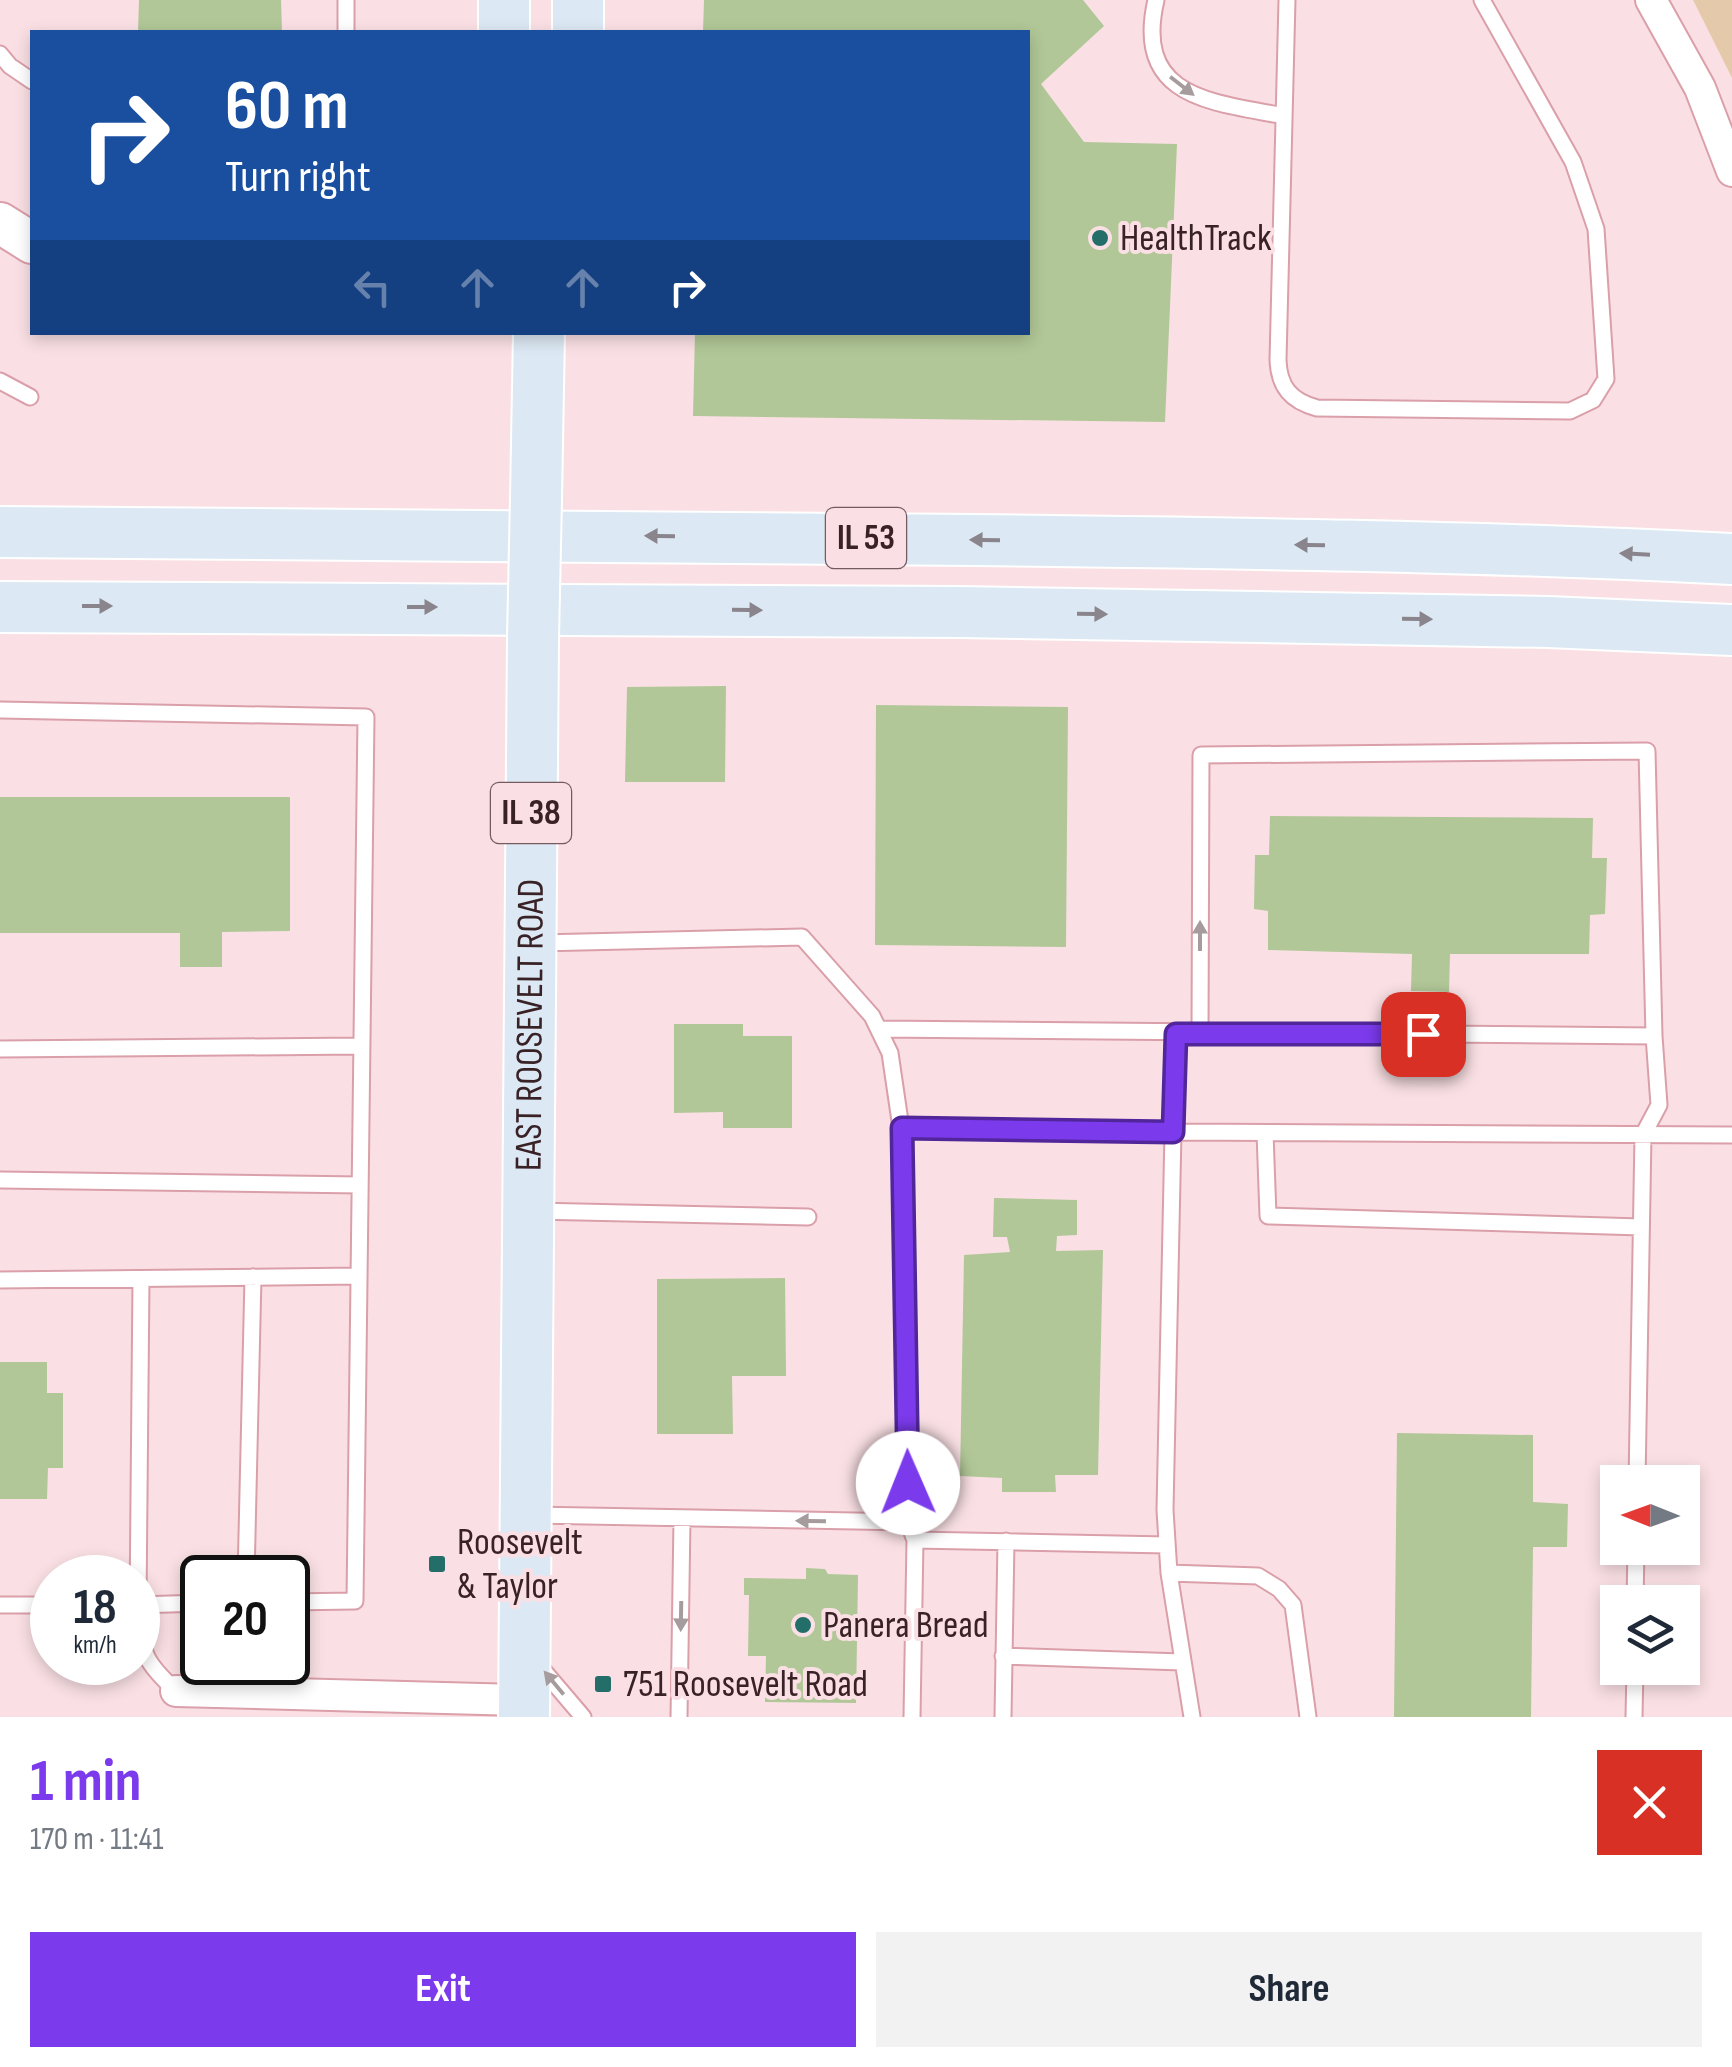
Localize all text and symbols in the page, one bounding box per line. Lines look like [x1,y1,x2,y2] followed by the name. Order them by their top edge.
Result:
[225,65,349,149] text: 60 m
[60,70,190,200] icon: right
[1169,75,1194,96] one-way arrow
[225,150,371,205] text: Turn right
[1120,216,1272,261] place label: HealthTrack
[1089,227,1111,249] marker: HealthTrack
[345,260,400,315] icon: left
[450,260,505,315] icon: ahead
[555,260,610,315] icon: ahead
[660,260,715,315] icon: right
[826,508,906,568] road number: IL 53
[643,528,675,544] one-way arrow
[968,532,1000,548] one-way arrow
[1293,536,1325,552] one-way arrow
[1618,546,1650,562] one-way arrow
[82,598,114,614] one-way arrow
[407,599,439,615] one-way arrow
[732,602,764,618] one-way arrow
[1076,606,1108,622] one-way arrow
[1401,612,1433,628] one-way arrow
[491,783,571,843] road number: IL 38
[506,879,553,1171] street label: EAST ROOSEVELT ROAD
[1192,920,1208,952] one-way arrow
[1381,992,1466,1077] pin
[1396,1007,1451,1062] icon: arrive
[856,1431,960,1535] position arrow
[1600,1465,1700,1565] north arrow
[1600,1465,1700,1685] map controls
[794,1512,826,1528] one-way arrow
[457,1520,583,1609] place label: Roosevelt & Taylor
[426,1553,448,1575] marker: Roosevelt & Taylor
[180,1555,310,1685] speed limit sign: 20
[73,1578,117,1638] text: 18
[1600,1585,1700,1685] button: layers
[673,1601,689,1633] one-way arrow
[823,1603,989,1648] place label: Panera Bread
[792,1614,814,1636] marker: Panera Bread
[73,1630,117,1661] text: km/h
[623,1662,868,1707] place label: 751 Roosevelt Road
[544,1670,565,1695] one-way arrow
[592,1673,614,1695] marker: 751 Roosevelt Road
[30,1746,142,1818] text: 1 min
[1597,1750,1702,1855] button: close
[30,1820,163,1859] text: 170 m · 11:41
[30,1932,856,2047] button: Exit
[876,1932,1702,2047] button: Share

